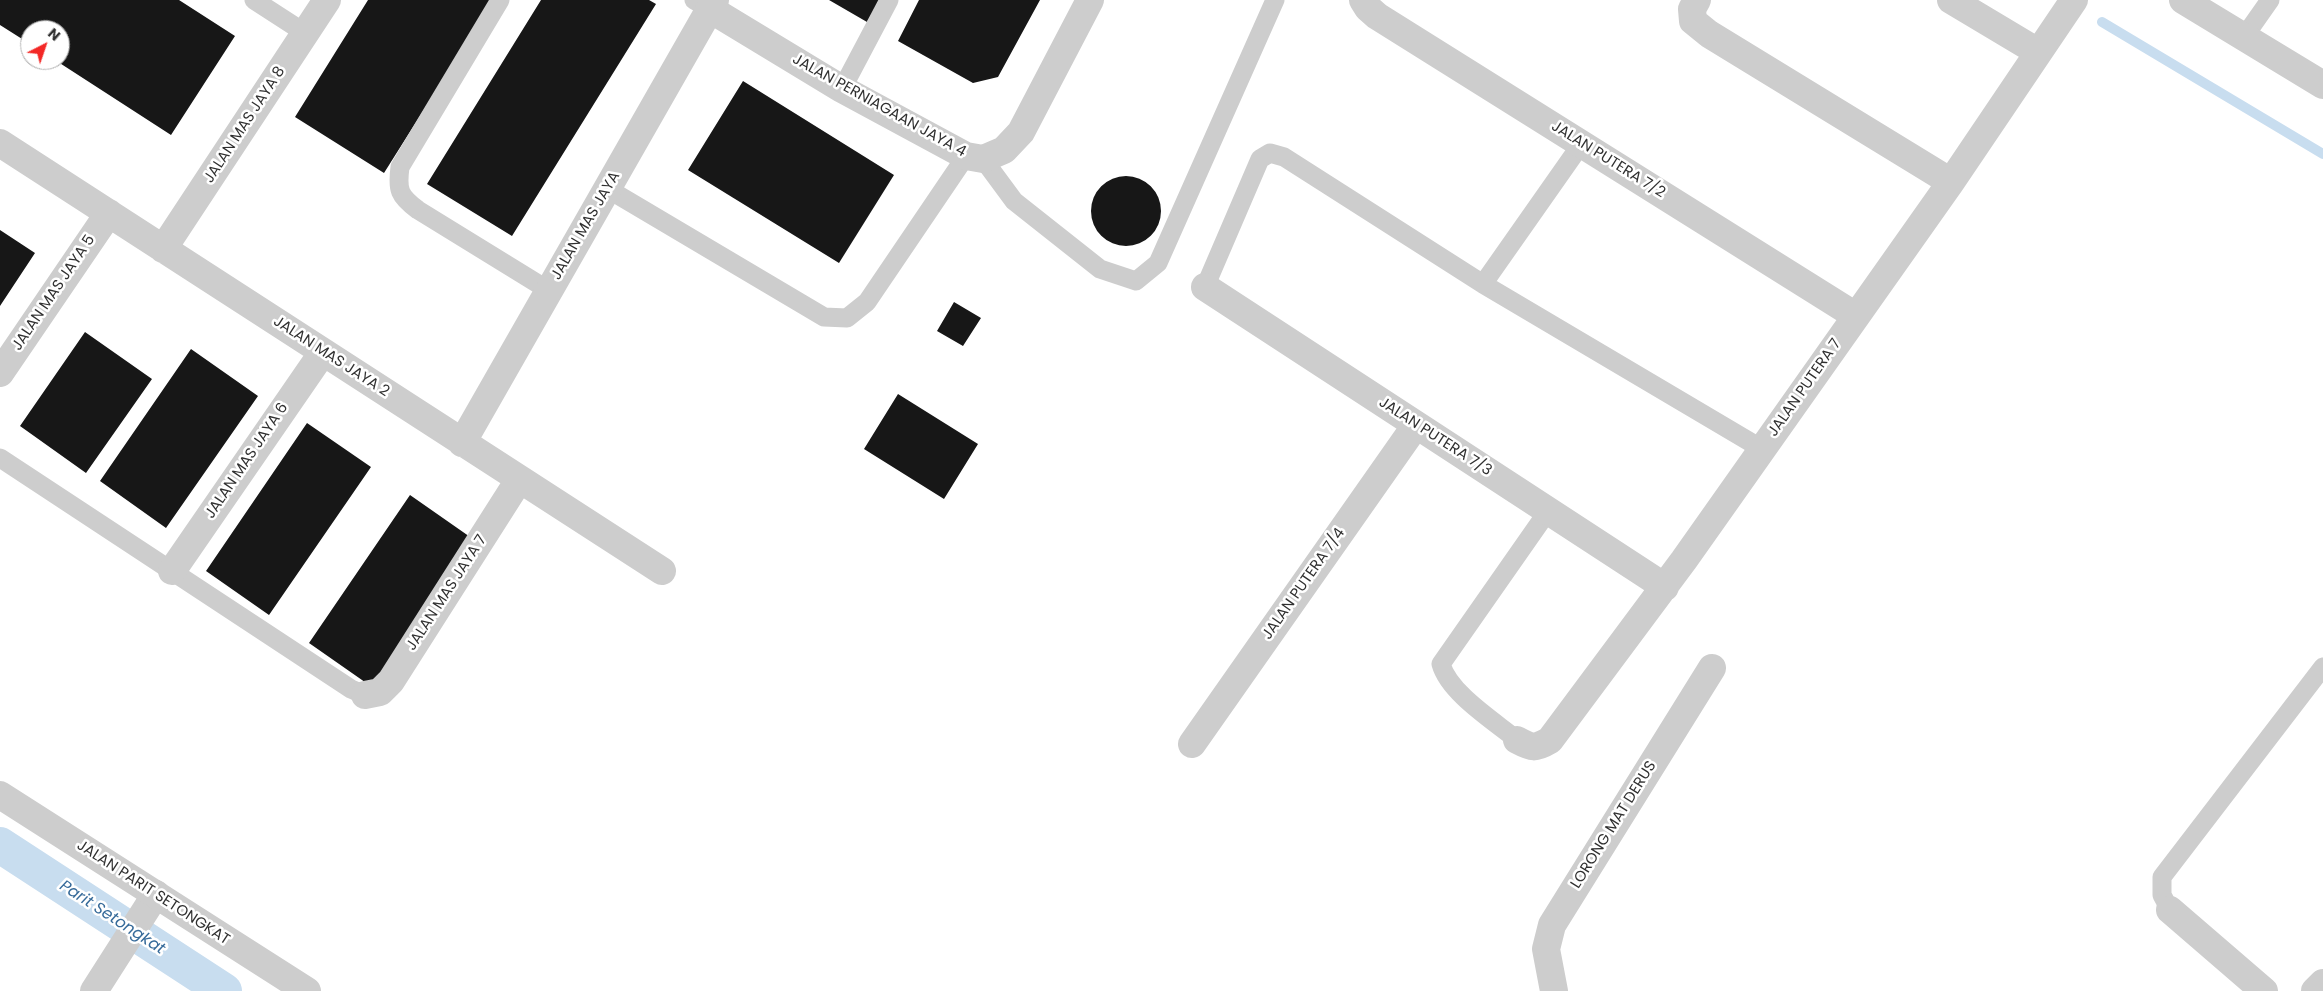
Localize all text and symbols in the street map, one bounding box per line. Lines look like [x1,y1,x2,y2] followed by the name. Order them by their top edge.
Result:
[20,20,70,70] north arrow
[44,23,65,45] text: N
[789,51,969,161] street label: JALAN PERNIAGAAN JAYA 4
[201,63,289,187] street label: JALAN MAS JAYA 8
[1548,118,1668,202] street label: JALAN PUTERA 7/2
[548,169,624,283] street label: JALAN MAS JAYA
[9,232,99,354] street label: JALAN MAS JAYA 5
[270,313,392,401] street label: JALAN MAS JAYA 2
[1765,336,1845,440] street label: JALAN PUTERA 7
[1375,394,1495,480] street label: JALAN PUTERA 7/3
[202,400,292,522] street label: JALAN MAS JAYA 6
[1259,525,1349,643] street label: JALAN PUTERA 7/4
[403,532,491,654] street label: JALAN MAS JAYA 7
[1567,758,1661,892] street label: LORONG MAT DERUS
[73,837,233,949] street label: JALAN PARIT SETONGKAT
[56,877,168,959] water label: Parit Setongkat

